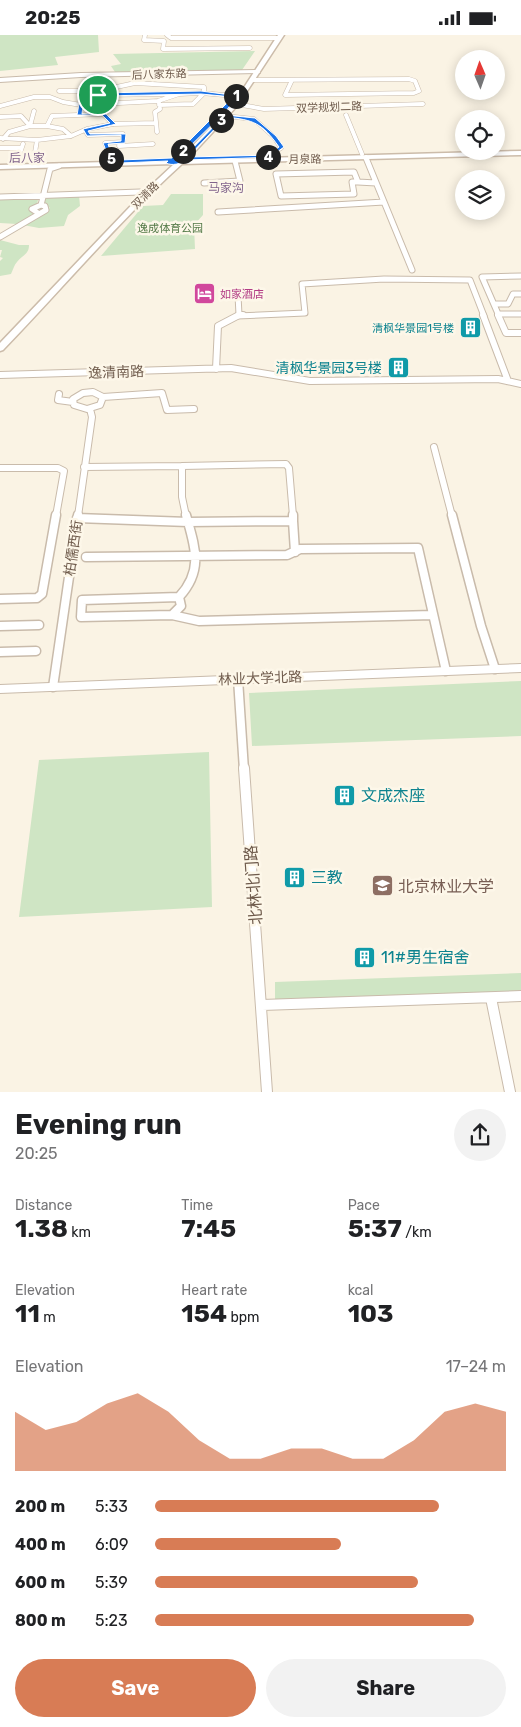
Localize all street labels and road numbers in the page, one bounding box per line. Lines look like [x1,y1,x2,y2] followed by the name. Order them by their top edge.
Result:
[131,67,187,82] street label: 后八家东路
[296,100,362,115] street label: 双学规划二路
[288,153,322,166] street label: 月泉路
[129,179,162,212] street label: 双清路
[88,363,144,382] street label: 逸清南路
[61,519,86,577] street label: 柏儒西街
[218,669,302,688] street label: 林业大学北路
[241,844,266,926] street label: 北林北门路

